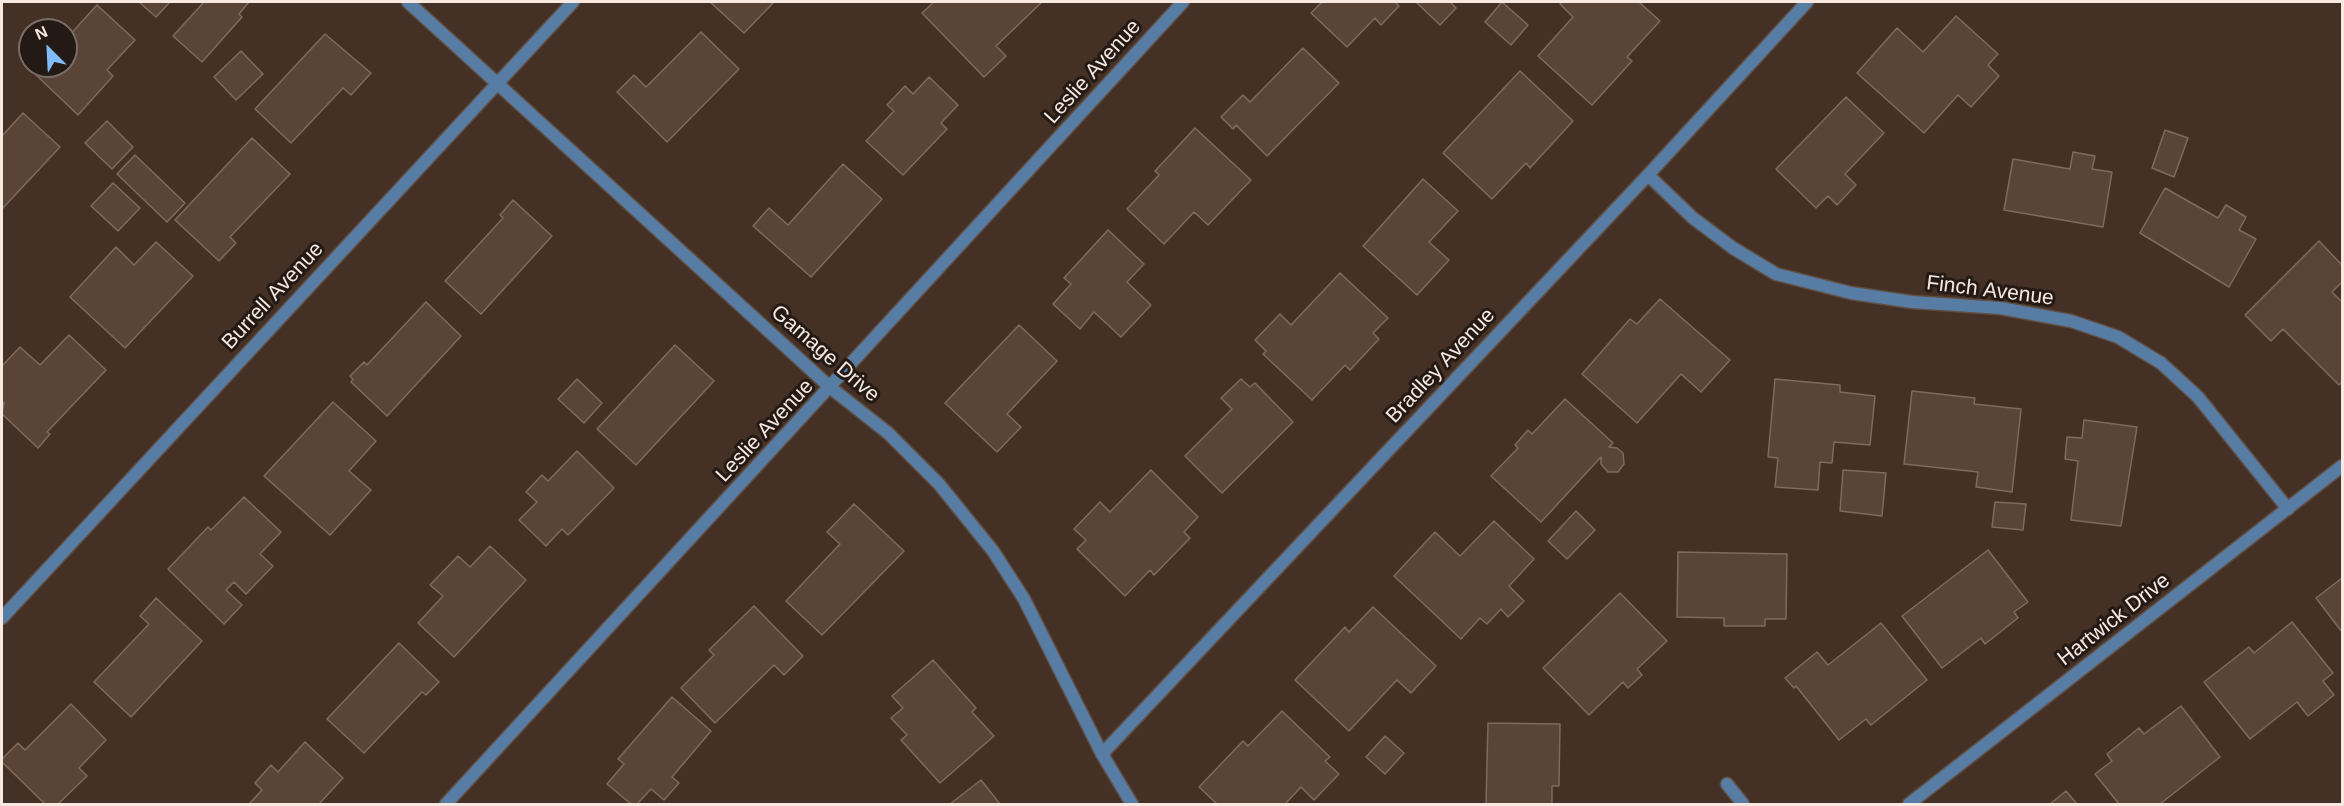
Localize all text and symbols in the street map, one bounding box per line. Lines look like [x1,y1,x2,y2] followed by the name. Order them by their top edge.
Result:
[1040,15,1146,129] street label: Leslie Avenue
[18,18,78,78] north arrow
[33,23,50,43] text: N
[217,237,329,355] street label: Burrell Avenue
[1925,271,2055,311] street label: Finch Avenue
[766,300,884,408] street label: Gamage Drive
[1381,303,1501,429] street label: Bradley Avenue
[711,374,819,488] street label: Leslie Avenue
[2053,568,2175,672] street label: Hartwick Drive

